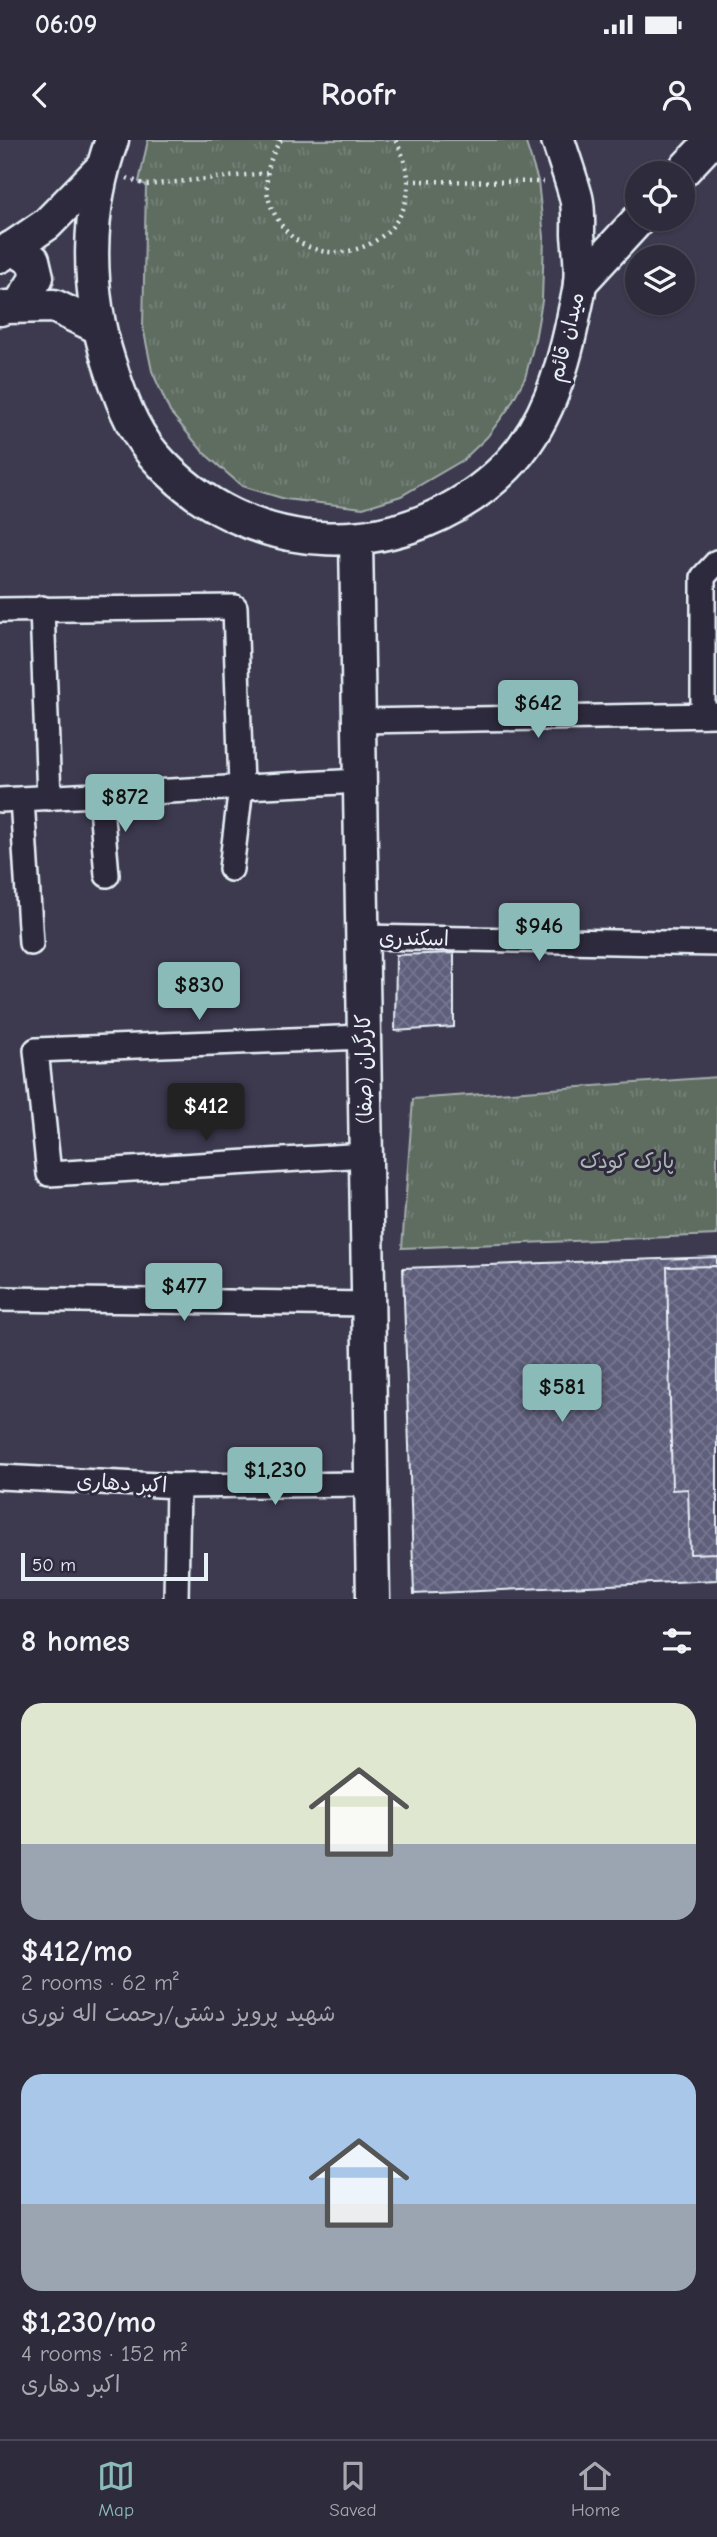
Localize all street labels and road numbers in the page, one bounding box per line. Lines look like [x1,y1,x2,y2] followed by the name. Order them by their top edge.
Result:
[543,290,593,385] street label: میدان قائم
[379,925,449,951] street label: اسکندری
[351,1014,377,1124] street label: کارگران (صفا)
[76,1469,168,1498] street label: اکبر دهاری

